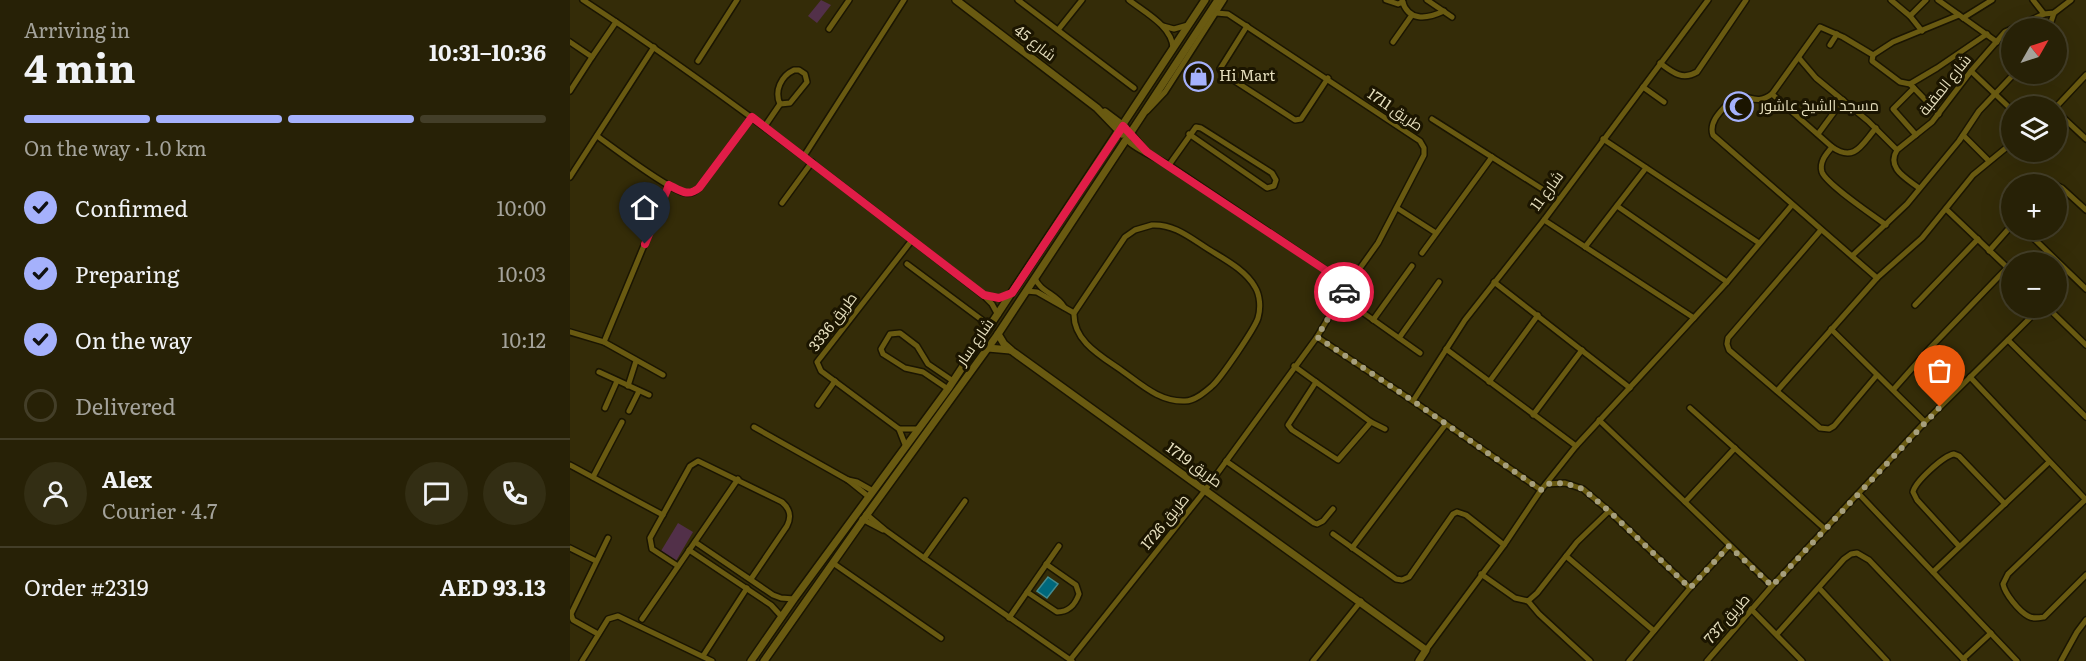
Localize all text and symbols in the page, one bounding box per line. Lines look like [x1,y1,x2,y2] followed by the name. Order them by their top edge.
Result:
[24,14,130,44] text: Arriving in
[1009,18,1062,66] street label: شارع 45
[2001,18,2067,84] north arrow
[2001,18,2067,318] map controls
[429,35,546,68] text: 10:31–10:36
[24,37,136,95] text: 4 min
[1912,48,1977,120] street label: شارع المقبة
[1182,60,1214,92] shop icon: Hi Mart
[1219,63,1275,86] place label: Hi Mart
[1363,82,1428,136] street label: طريق 1711
[1723,90,1755,122] mosque icon: مسجد الشيخ عاشور
[1759,93,1879,117] place label: مسجد الشيخ عاشور
[2001,96,2067,162] button: layers
[24,132,207,162] text: On the way · 1.0 km
[1523,165,1569,215] street label: شارع 11
[2001,174,2067,240] button: +
[619,182,670,244] pin
[24,191,57,224] icon: check
[75,191,188,224] text: Confirmed
[628,191,661,224] icon: home
[497,192,546,222] text: 10:00
[2001,252,2067,318] button: −
[24,257,57,290] icon: check
[75,257,179,290] text: Preparing
[498,258,546,288] text: 10:03
[1314,262,1374,322] courier
[1328,276,1361,309] icon: car
[802,287,862,356] street label: طريق 3336
[949,313,999,371] street label: شارع سار
[24,323,57,356] icon: check
[75,323,192,356] text: On the way
[501,324,546,354] text: 10:12
[1914,345,1965,407] pin
[1923,354,1956,387] icon: bag
[75,389,176,422] text: Delivered
[1162,436,1228,492] street label: طريق 1719
[24,462,87,525] button: person
[102,462,152,495] text: Alex
[405,462,468,525] button: chat
[483,462,546,525] button: phone
[1134,488,1194,554] street label: طريق 1726
[102,495,217,525] text: Courier · 4.7
[24,570,149,603] text: Order #2319
[440,570,546,603] text: AED 93.13
[1697,588,1754,648] street label: طريق 737

